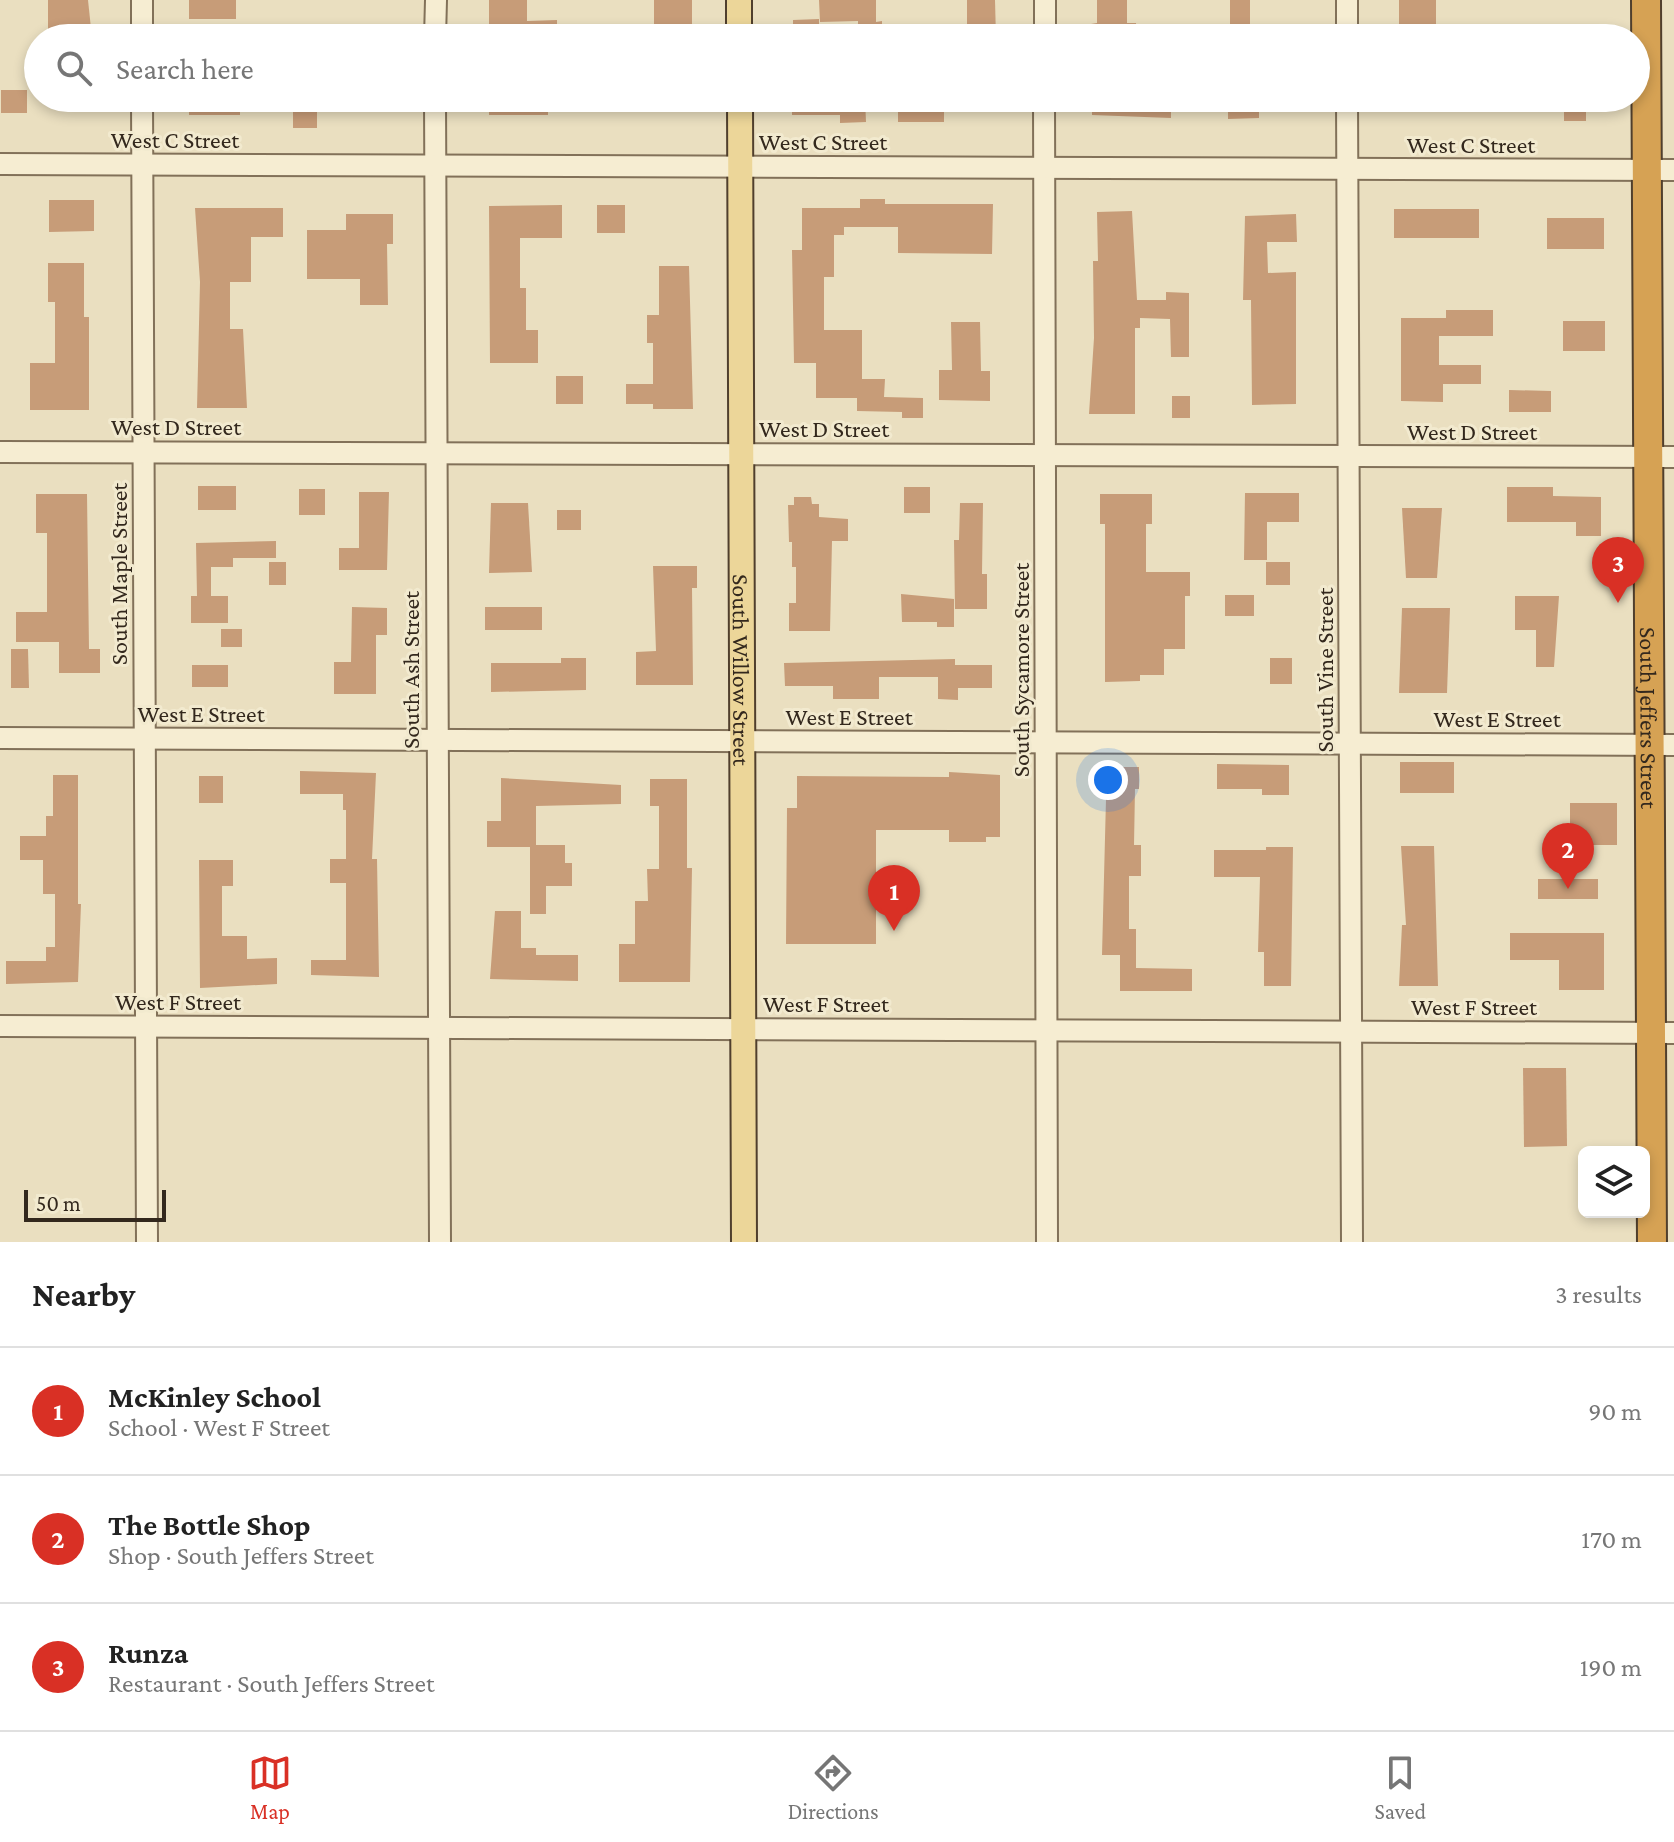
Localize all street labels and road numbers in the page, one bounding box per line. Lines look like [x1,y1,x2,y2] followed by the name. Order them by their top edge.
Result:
[111,126,240,153] street label: West C Street
[759,128,888,155] street label: West C Street
[1407,131,1536,158] street label: West C Street
[111,413,242,440] street label: West D Street
[759,415,890,442] street label: West D Street
[1407,418,1538,445] street label: West D Street
[105,482,132,665] street label: South Maple Street
[1007,562,1034,777] street label: South Sycamore Street
[728,574,756,767] street label: South Willow Street
[1311,586,1338,752] street label: South Vine Street
[397,590,424,749] street label: South Ash Street
[1636,627,1663,810] street label: South Jeffers Street
[137,700,266,727] street label: West E Street
[785,703,914,730] street label: West E Street
[1433,705,1562,732] street label: West E Street
[115,988,242,1015] street label: West F Street
[763,990,890,1017] street label: West F Street
[1411,993,1538,1020] street label: West F Street

